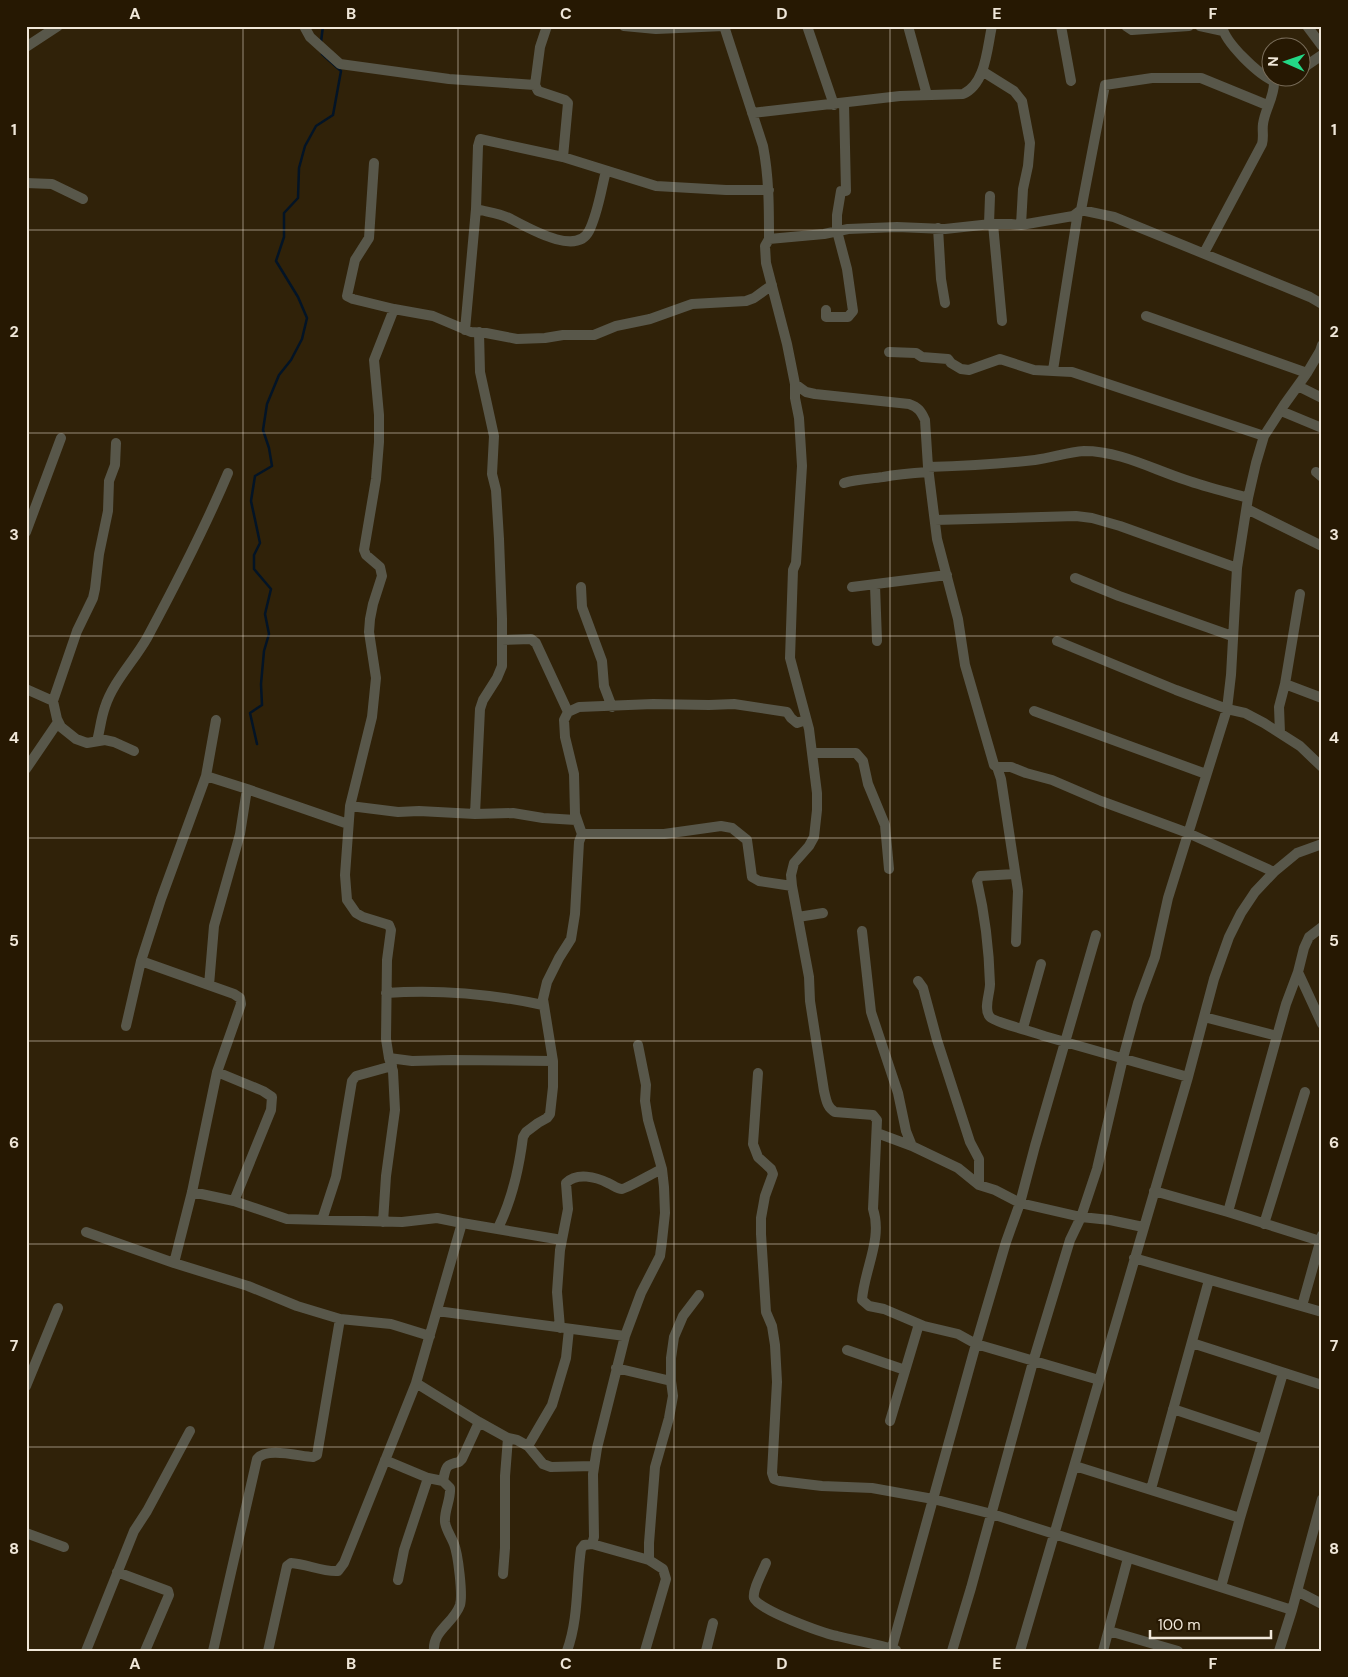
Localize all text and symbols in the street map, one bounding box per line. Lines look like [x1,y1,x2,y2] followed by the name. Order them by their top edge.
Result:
[129,3,141,24] text: A
[346,3,356,24] text: B
[560,3,572,24] text: C
[776,3,788,24] text: D
[992,3,1002,24] text: E
[1209,3,1218,24] text: F
[1260,38,1310,88] north arrow
[1264,56,1282,67] text: N
[11,119,17,140] text: 1
[1331,119,1337,140] text: 1
[9,321,19,342] text: 2
[1329,321,1339,342] text: 2
[9,524,19,545] text: 3
[1329,524,1339,545] text: 3
[9,727,19,748] text: 4
[1329,727,1339,748] text: 4
[9,930,19,951] text: 5
[1329,930,1339,951] text: 5
[9,1132,19,1153] text: 6
[1329,1132,1339,1153] text: 6
[10,1335,19,1356] text: 7
[1330,1335,1339,1356] text: 7
[9,1538,19,1559] text: 8
[1329,1538,1339,1559] text: 8
[1150,1607,1272,1639] scale bar
[1158,1615,1201,1635] text: 100 m
[129,1653,141,1674] text: A
[346,1653,356,1674] text: B
[560,1653,572,1674] text: C
[776,1653,788,1674] text: D
[992,1653,1002,1674] text: E
[1209,1653,1218,1674] text: F

